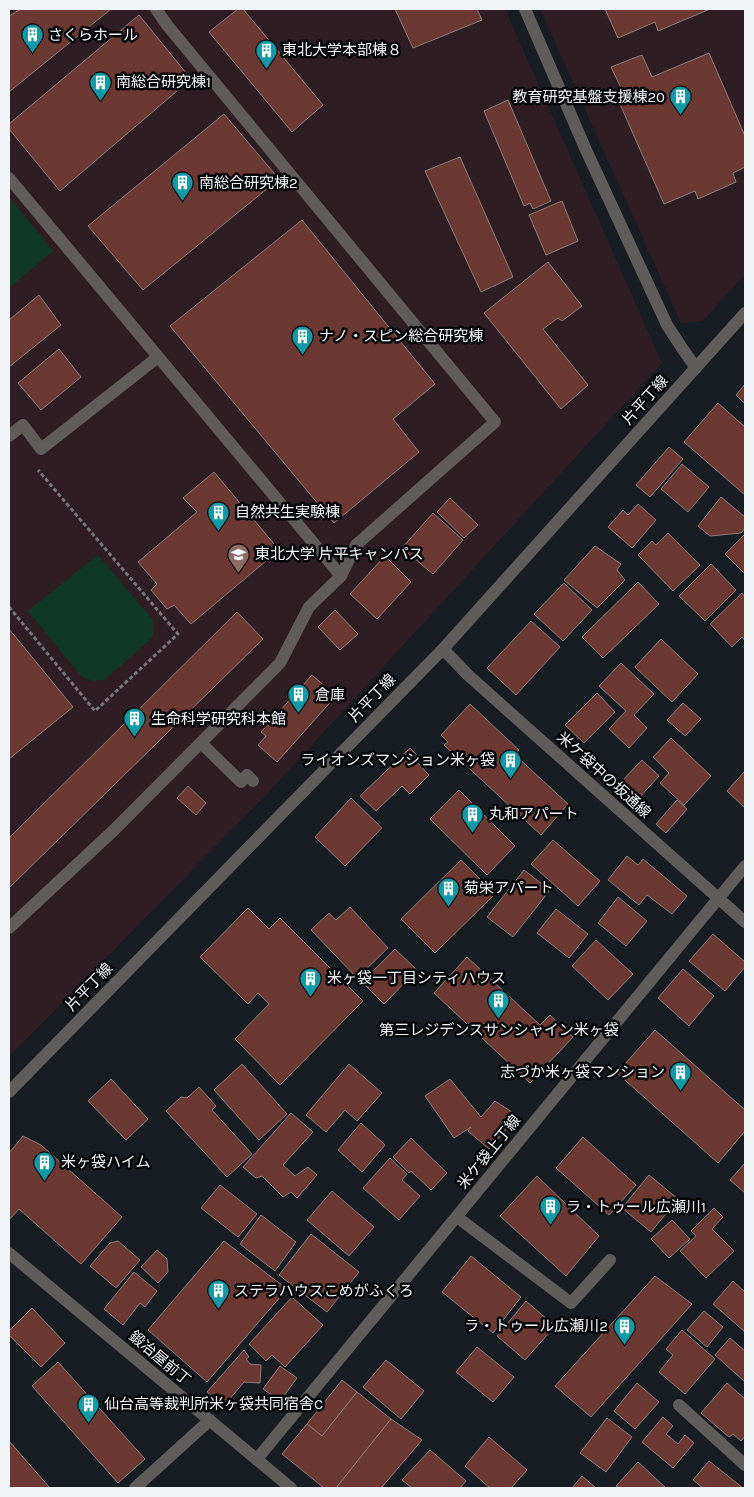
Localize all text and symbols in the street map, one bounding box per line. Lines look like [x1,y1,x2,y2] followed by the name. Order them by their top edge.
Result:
[20,23,44,54] building icon: さくらホール
[48,26,138,44] place label: さくらホール
[254,38,278,69] building icon: 東北大学本部棟８
[282,41,402,59] place label: 東北大学本部棟８
[88,70,112,101] building icon: 南総合研究棟1
[116,73,211,91] place label: 南総合研究棟1
[669,85,693,116] building icon: 教育研究基盤支援棟20
[512,88,665,106] place label: 教育研究基盤支援棟20
[171,171,195,202] building icon: 南総合研究棟2
[199,174,298,192] place label: 南総合研究棟2
[291,324,315,355] building icon: ナノ・スピン総合研究棟
[319,327,483,345] place label: ナノ・スピン総合研究棟
[618,372,672,428] street label: 片平丁線
[207,500,231,531] building icon: 自然共生実験棟
[235,503,340,521] place label: 自然共生実験棟
[227,542,251,573] school or university icon: 東北大学 片平キャンパス
[255,545,424,563] place label: 東北大学 片平キャンパス
[345,670,399,726] street label: 片平丁線
[287,683,311,714] building icon: 倉庫
[315,686,345,704] place label: 倉庫
[123,707,147,738] building icon: 生命科学研究科本館
[151,710,286,728] place label: 生命科学研究科本館
[553,728,655,822] street label: 米ケ袋中の坂通線
[499,748,523,779] building icon: ライオンズマンション米ヶ袋
[300,751,495,769] place label: ライオンズマンション米ヶ袋
[461,802,485,833] building icon: 丸和アパート
[489,805,579,823] place label: 丸和アパート
[436,876,460,907] building icon: 菊栄アパート
[464,879,554,897] place label: 菊栄アパート
[62,959,116,1015] street label: 片平丁線
[299,966,323,997] building icon: 米ヶ袋一丁目シティハウス
[327,969,506,987] place label: 米ヶ袋一丁目シティハウス
[487,989,511,1020] building icon: 第三レジデンスサンシャイン米ヶ袋
[379,1021,619,1039] place label: 第三レジデンスサンシャイン米ヶ袋
[669,1060,693,1091] building icon: 志づか米ヶ袋マンション
[500,1063,665,1081] place label: 志づか米ヶ袋マンション
[454,1111,524,1193] street label: 米ケ袋上丁線
[33,1150,57,1181] building icon: 米ヶ袋ハイム
[61,1153,150,1171] place label: 米ヶ袋ハイム
[538,1195,562,1226] building icon: ラ・トゥール広瀬川1
[566,1198,706,1216] place label: ラ・トゥール広瀬川1
[206,1279,230,1310] building icon: ステラハウスこめがふくろ
[234,1282,414,1300] place label: ステラハウスこめがふくろ
[612,1314,636,1345] building icon: ラ・トゥール広瀬川2
[464,1317,608,1335] place label: ラ・トゥール広瀬川2
[125,1327,195,1389] street label: 鍛冶屋前丁
[76,1392,100,1423] building icon: 仙台高等裁判所米ヶ袋共同宿舎C
[104,1395,323,1413] place label: 仙台高等裁判所米ヶ袋共同宿舎C

